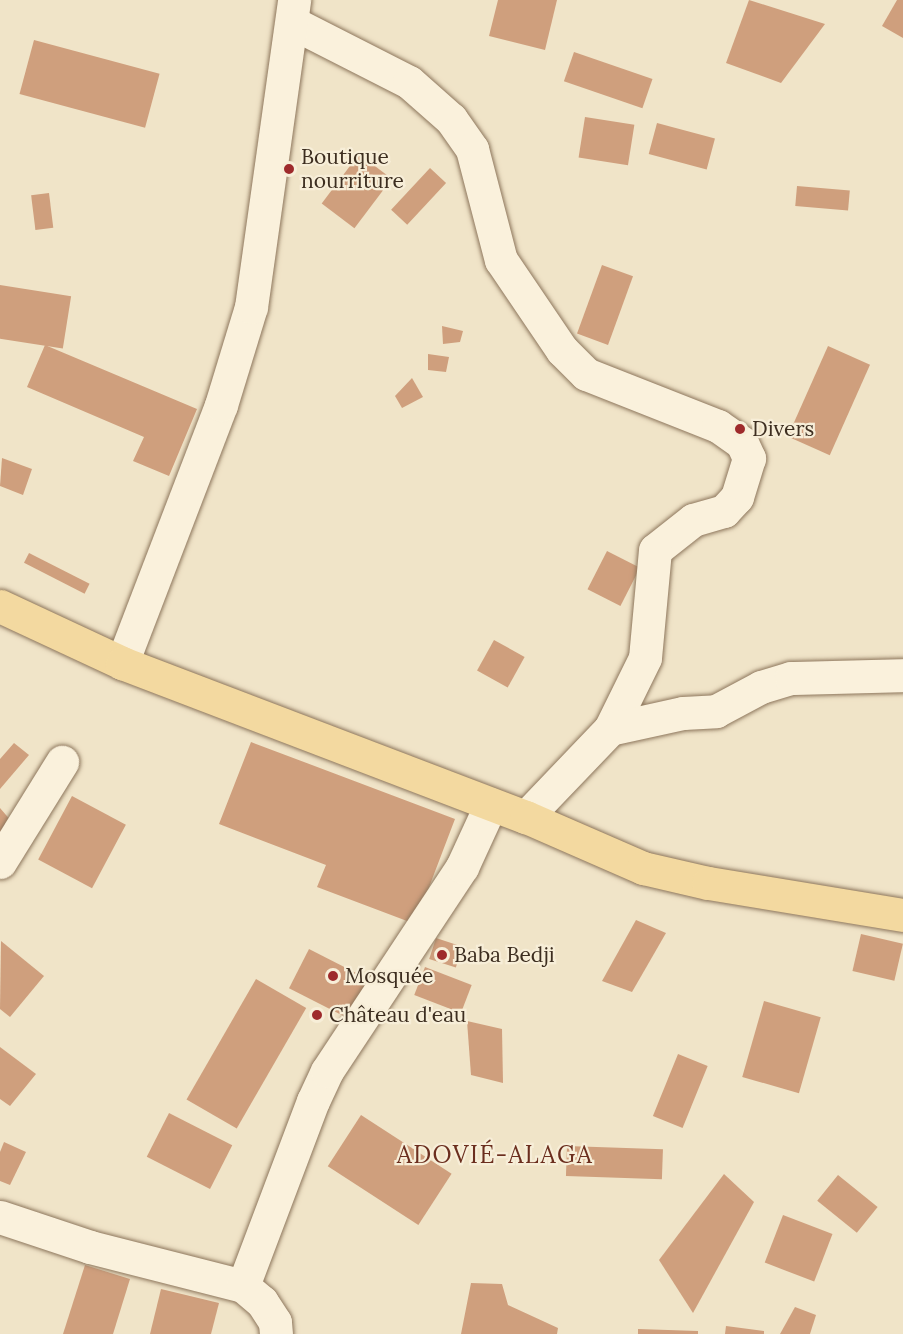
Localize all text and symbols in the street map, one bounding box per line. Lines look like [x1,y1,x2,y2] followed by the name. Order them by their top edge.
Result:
[301,144,404,194] place label: Boutique nourriture
[282,162,296,176] marker: Boutique nourriture
[752,416,814,442] place label: Divers
[733,422,747,436] marker: Divers
[454,942,555,968] place label: Baba Bedji
[435,948,449,962] marker: Baba Bedji
[345,963,433,989] place label: Mosquée
[326,969,340,983] marker: Mosquée
[329,1002,466,1028] place label: Château d'eau
[310,1008,324,1022] marker: Château d'eau
[397,1141,593,1169] district label: ADOVIÉ-ALAGA

